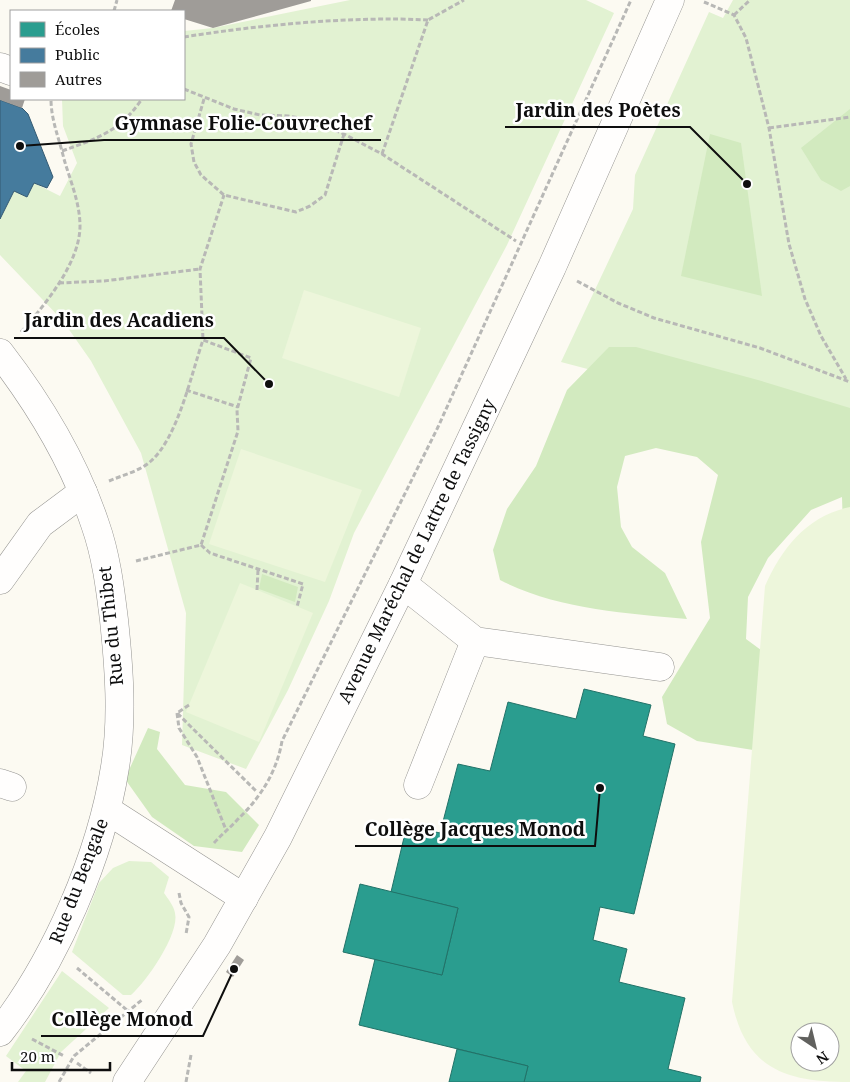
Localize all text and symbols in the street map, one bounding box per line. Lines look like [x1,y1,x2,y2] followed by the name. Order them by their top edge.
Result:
[10,10,185,100] legend
[55,19,100,39] text: Écoles
[55,44,100,64] text: Public
[55,69,102,89] text: Autres
[505,93,690,127] callout: Jardin des Poètes
[514,97,681,123] text: Jardin des Poètes
[104,106,381,140] callout: Gymnase Folie-Couvrechef
[115,110,374,136] text: Gymnase Folie-Couvrechef
[14,304,224,338] callout: Jardin des Acadiens
[23,307,214,333] text: Jardin des Acadiens
[332,394,501,707] street label: Avenue Maréchal de Lattre de Tassigny
[92,565,128,687] street label: Rue du Thibet
[355,812,595,846] callout: Collège Jacques Monod
[43,814,113,947] street label: Rue du Bengale
[365,816,586,842] text: Collège Jacques Monod
[41,1002,203,1036] callout: Collège Monod
[51,1006,193,1032] text: Collège Monod
[790,1022,840,1072] north arrow
[12,1040,110,1072] scale bar
[20,1046,55,1066] text: 20 m
[813,1047,833,1069] text: N

